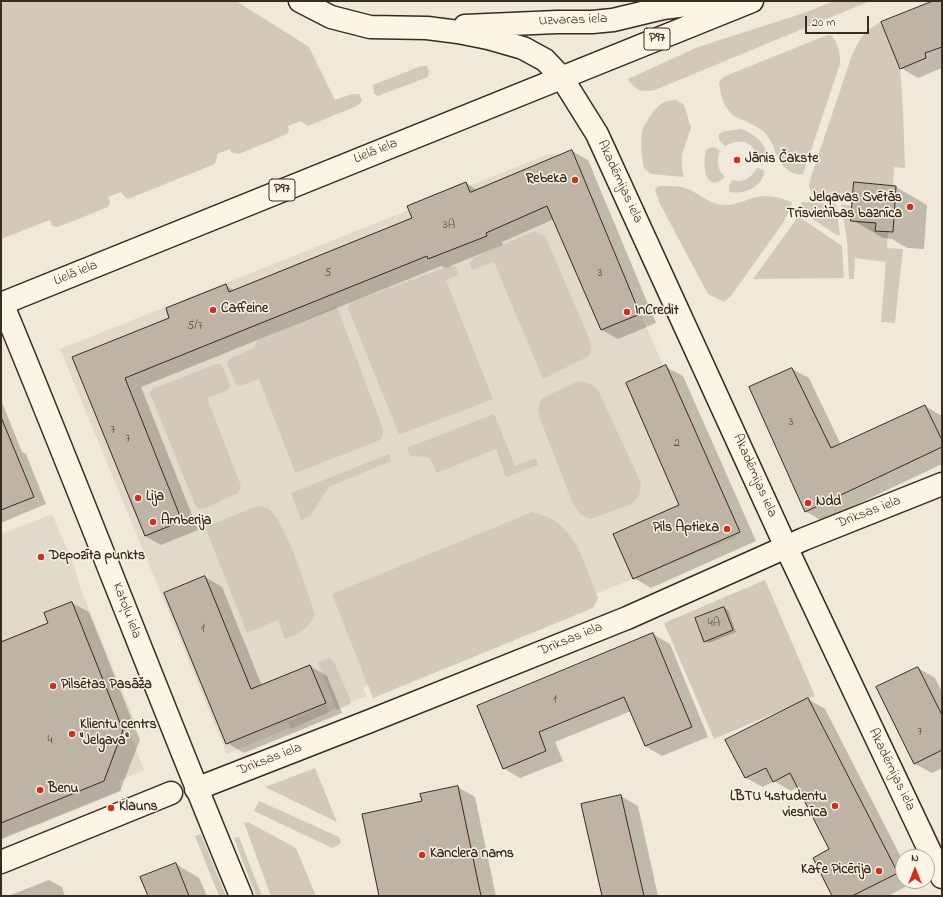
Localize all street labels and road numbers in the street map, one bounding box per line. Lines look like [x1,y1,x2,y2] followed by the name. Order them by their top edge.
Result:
[538,11,608,31] street label: Uzvaras iela
[644,28,670,50] road number: P97
[352,136,400,168] street label: Lielā iela
[592,138,646,226] street label: Akadēmijas iela
[269,179,295,201] road number: P97
[52,258,100,290] street label: Lielā iela
[728,432,780,520] street label: Akadēmijas iela
[835,493,903,533] street label: Driksas iela
[108,581,144,641] street label: Katoļu iela
[537,620,605,660] street label: Driksas iela
[864,726,918,814] street label: Akadēmijas iela
[236,740,304,780] street label: Driksas iela

